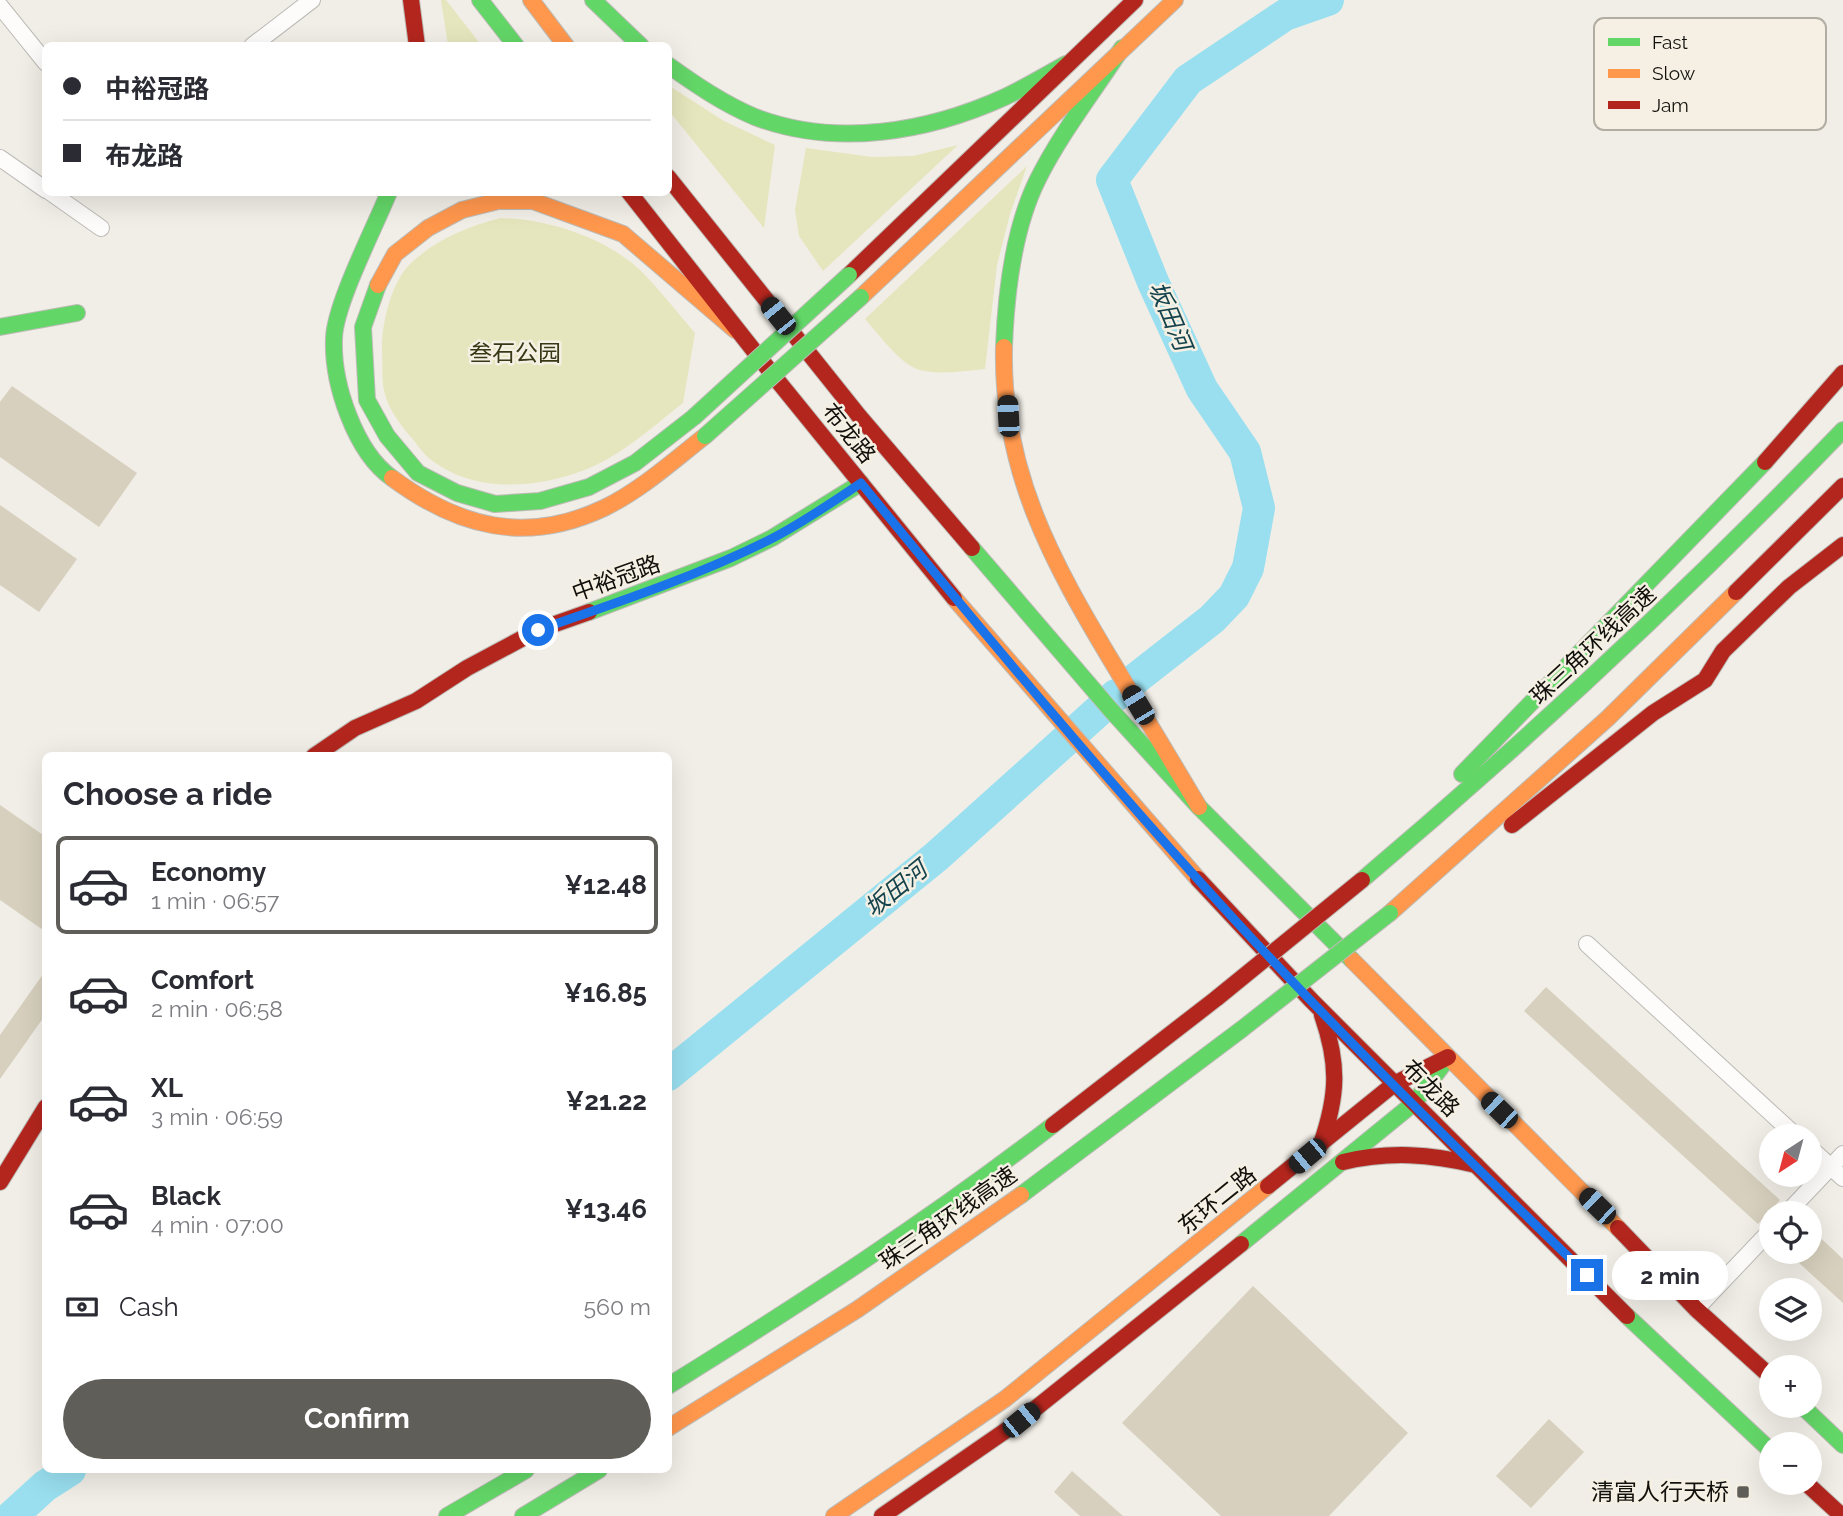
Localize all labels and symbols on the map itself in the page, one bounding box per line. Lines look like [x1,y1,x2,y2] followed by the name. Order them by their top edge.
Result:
[1594,18,1826,130] legend
[1652,31,1688,53] text: Fast
[1652,62,1696,84] text: Slow
[1652,94,1689,116] text: Jam
[1143,277,1199,358] water label: 坂田河
[757,293,800,339] car
[469,339,561,366] park label: 叁石公园
[997,394,1020,438] car
[817,397,882,468] street label: 布龙路
[568,549,664,606] street label: 中裕冠路
[1525,580,1661,709] street label: 珠三角环线高速
[522,614,554,646] route start
[1119,682,1158,728] car
[859,852,936,923] water label: 坂田河
[1397,1054,1465,1122] street label: 布龙路
[1477,1088,1522,1132] car
[1759,1124,1822,1186] north arrow
[1285,1134,1330,1178] car
[874,1160,1021,1275] street label: 珠三角环线高速
[1172,1160,1261,1239] street label: 东环二路
[1575,1184,1620,1228] car
[1612,1250,1727,1300] callout: 2 min
[1571,1259,1603,1291] route end
[999,1399,1044,1441] car
[1591,1478,1729,1505] place label: 清富人行天桥
[1735,1484,1751,1500] marker: 清富人行天桥

